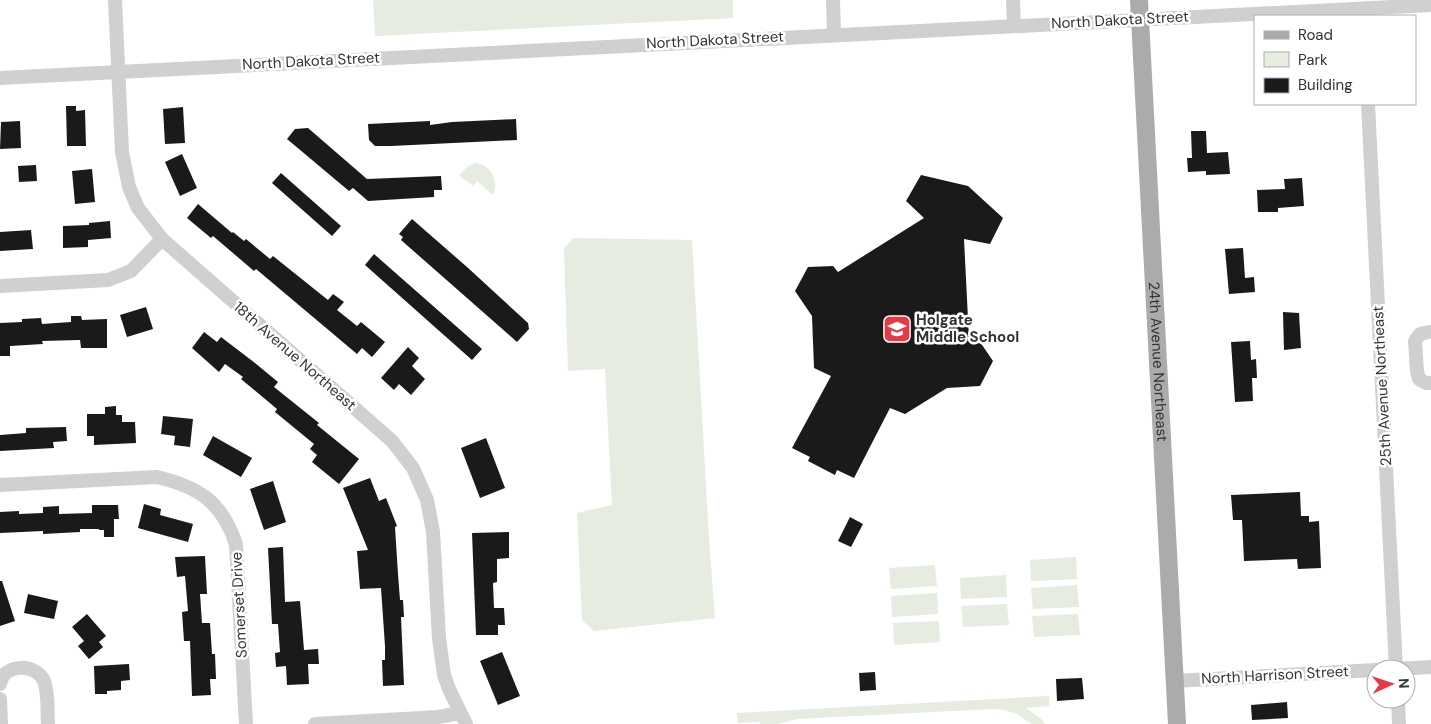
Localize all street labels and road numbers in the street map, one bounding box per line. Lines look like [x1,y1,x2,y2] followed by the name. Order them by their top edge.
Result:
[1051,6,1190,34] street label: North Dakota Street
[646,26,785,54] street label: North Dakota Street
[242,47,381,75] street label: North Dakota Street
[1144,281,1172,442] street label: 24th Avenue Northeast
[229,297,361,415] street label: 18th Avenue Northeast
[1368,305,1396,467] street label: 25th Avenue Northeast
[226,551,252,659] street label: Somerset Drive
[1201,661,1349,689] street label: North Harrison Street

